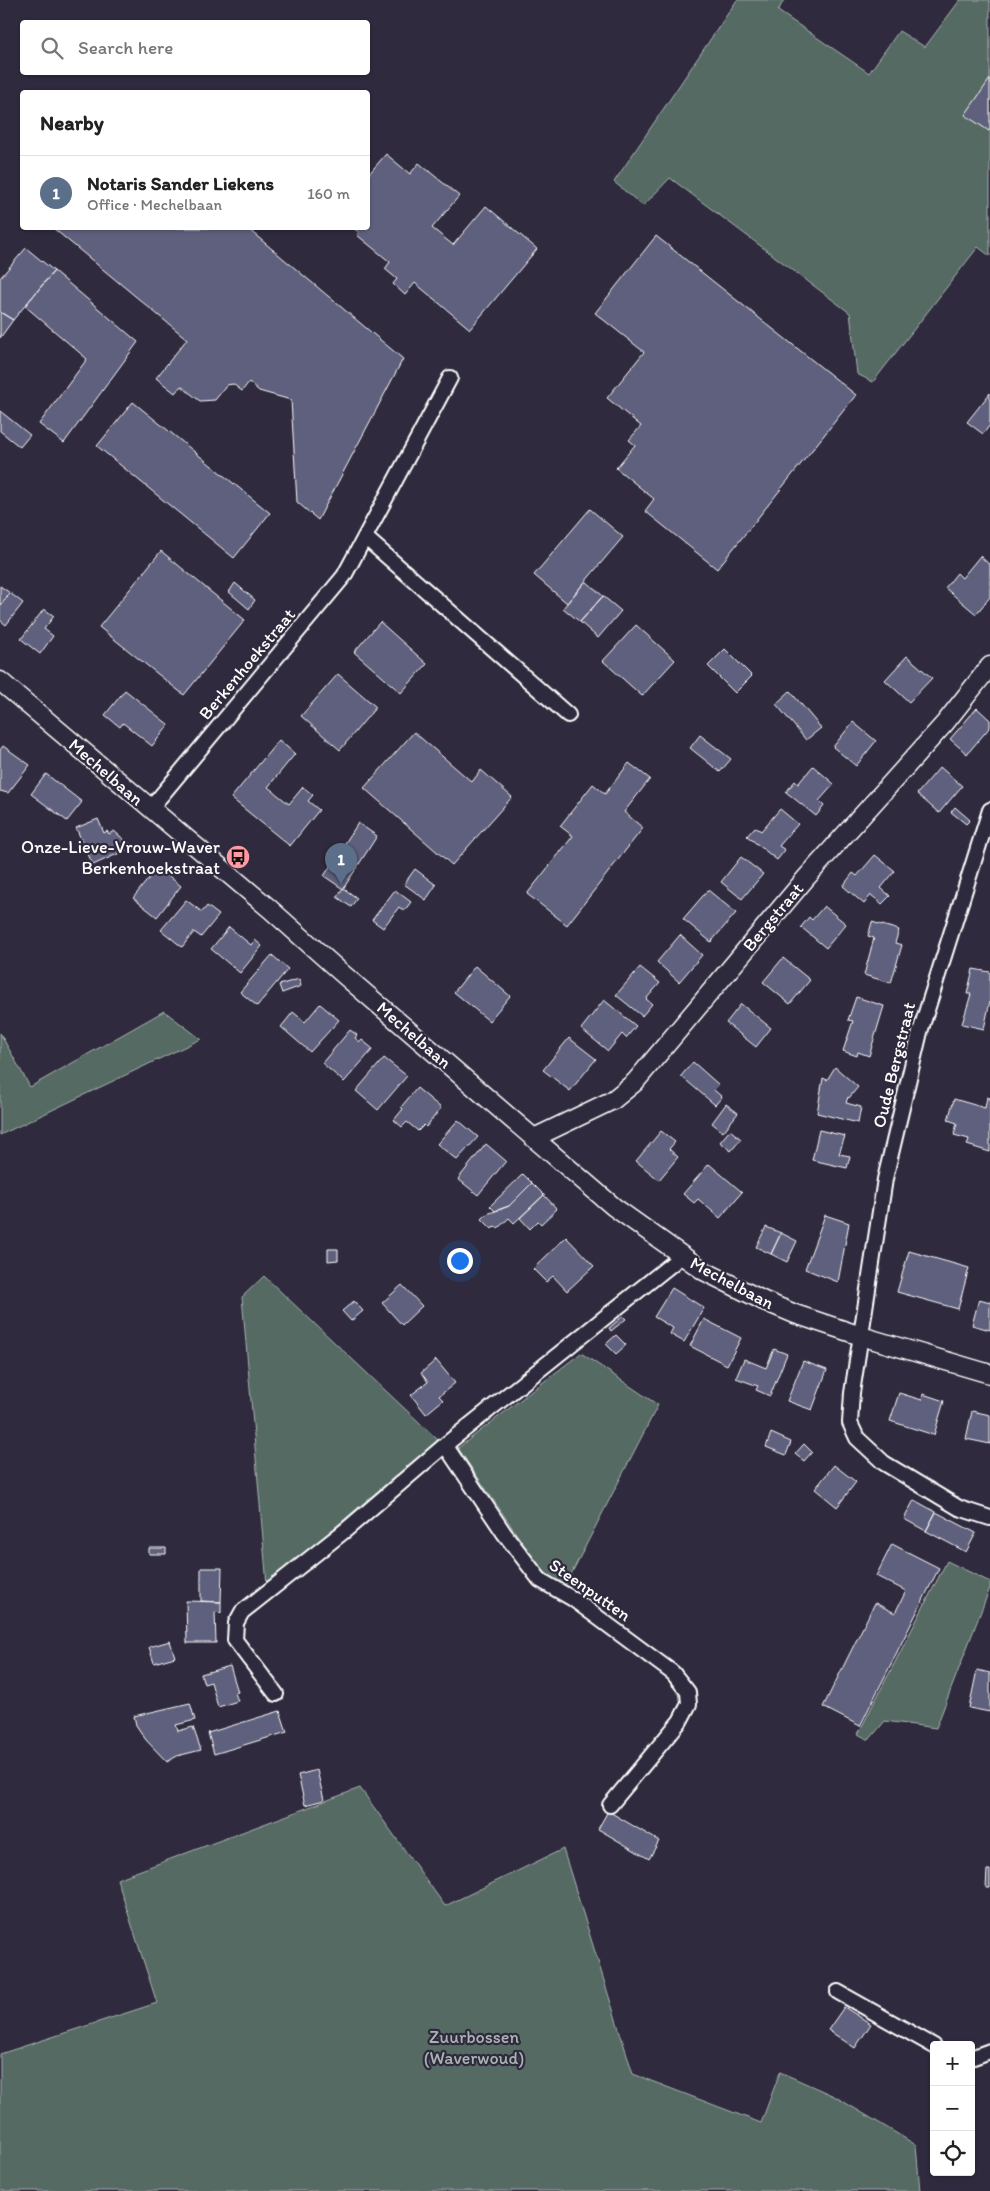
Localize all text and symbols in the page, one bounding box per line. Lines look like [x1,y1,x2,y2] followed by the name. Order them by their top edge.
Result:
[20,20,370,75] search box
[38,34,66,62] icon: search
[78,36,173,59] text: Search here
[40,110,104,135] text: Nearby
[87,172,274,195] text: Notaris Sander Liekens
[52,184,60,203] text: 1
[307,184,350,203] text: 160 m
[87,195,222,214] text: Office · Mechelbaan
[194,604,300,724] street label: Berkenhoekstraat
[64,734,148,811] street label: Mechelbaan
[21,836,221,879] place label: Onze-Lieve-Vrouw-Waver Berkenhoekstraat
[325,843,357,884] pin: 1
[225,844,251,870] bus stop icon: Onze-Lieve-Vrouw-Waver Berkenhoekstraat
[738,878,808,956] street label: Bergstraat
[372,997,456,1074] street label: Mechelbaan
[868,1000,920,1130] street label: Oude Bergstraat
[447,1248,473,1274] your location
[686,1252,778,1314] street label: Mechelbaan
[545,1554,635,1626] street label: Steenputten
[424,2026,524,2069] park label: Zuurbossen (Waverwoud)
[930,2041,975,2176] map controls
[930,2041,975,2086] button: +
[930,2086,975,2131] button: −
[930,2131,975,2176] button: locate

